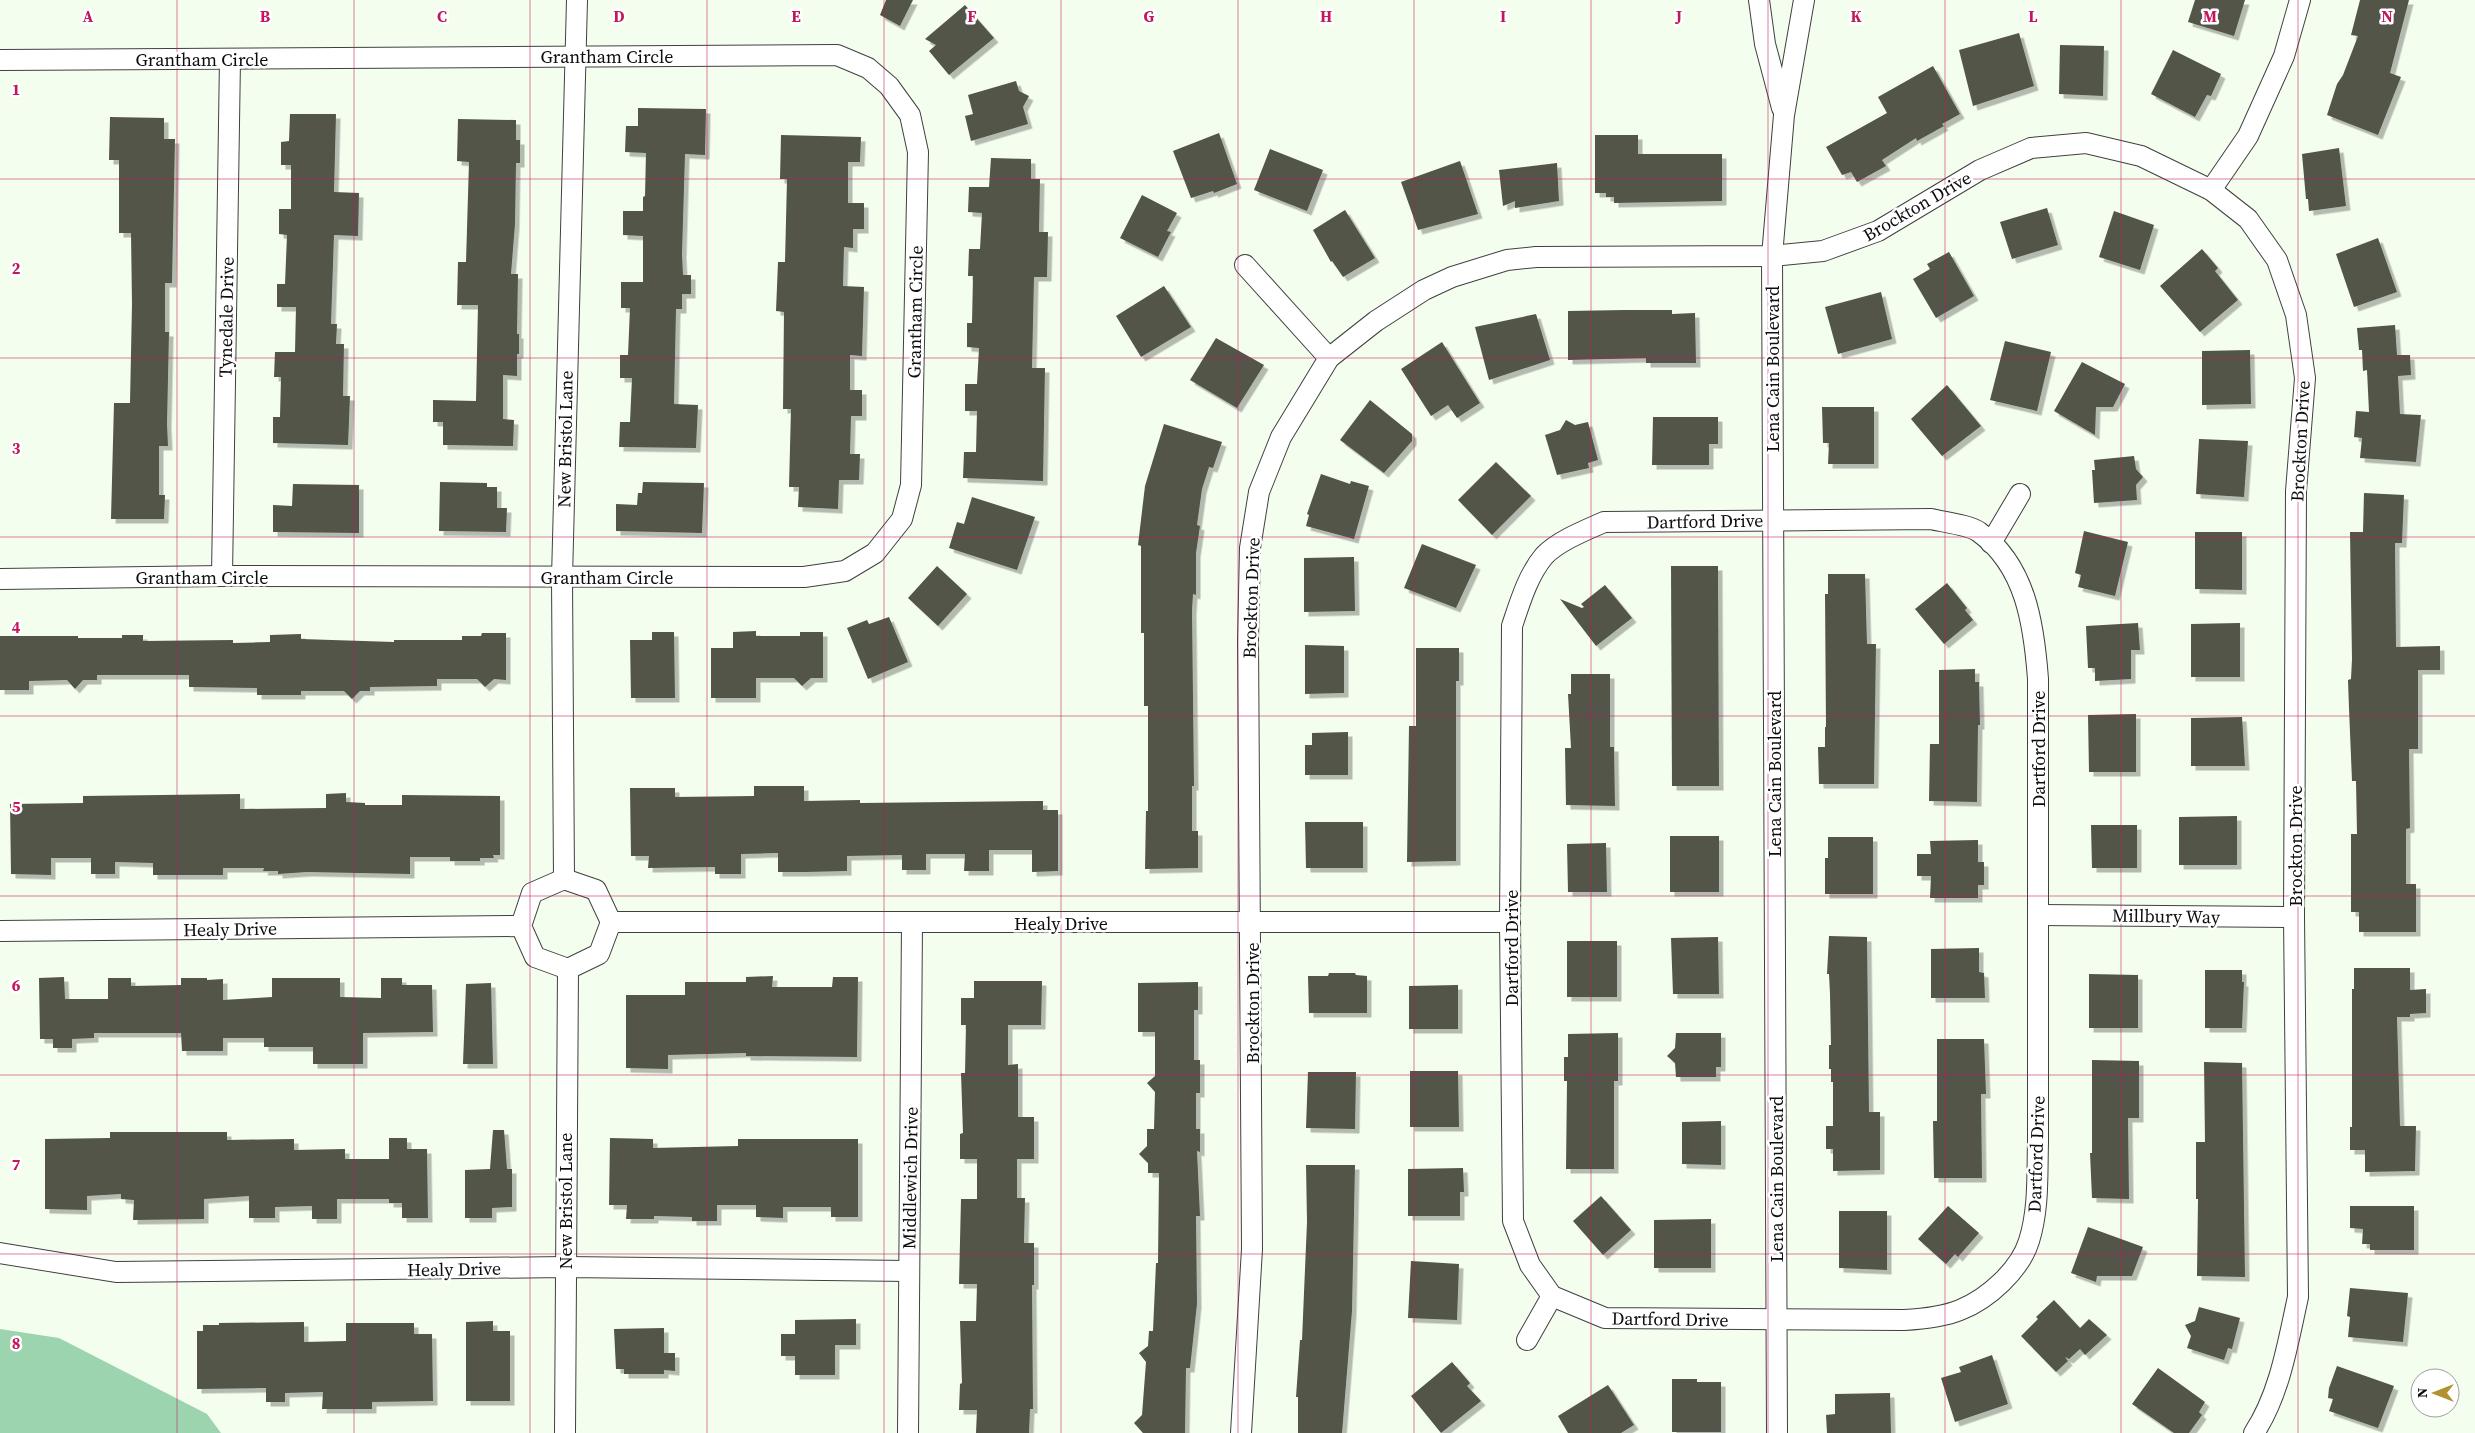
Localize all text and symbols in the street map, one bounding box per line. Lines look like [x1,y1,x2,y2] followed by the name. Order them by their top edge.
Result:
[83,5,94,27] text: A
[260,5,271,27] text: B
[437,5,447,27] text: C
[613,5,625,27] text: D
[791,5,801,27] text: E
[967,5,977,27] text: F
[1144,5,1155,27] text: G
[1320,5,1332,27] text: H
[1500,5,1506,27] text: I
[1675,5,1682,27] text: J
[1850,5,1862,27] text: K
[2028,5,2038,27] text: L
[2203,5,2217,27] text: M
[2381,5,2393,27] text: N
[540,44,674,69] street label: Grantham Circle
[135,47,269,72] street label: Grantham Circle
[12,78,20,100] text: 1
[1858,165,1976,247] street label: Brockton Drive
[901,245,929,379] street label: Grantham Circle
[212,256,240,378] street label: Tynedale Drive
[12,257,21,279] text: 2
[1760,286,1785,452] street label: Lena Cain Boulevard
[551,370,579,508] street label: New Bristol Lane
[2284,380,2316,502] street label: Brockton Drive
[12,437,21,459] text: 3
[1646,507,1764,535] street label: Dartford Drive
[1236,537,1266,659] street label: Brockton Drive
[135,565,269,590] street label: Grantham Circle
[540,565,674,590] street label: Grantham Circle
[12,616,21,638] text: 4
[1762,691,1787,857] street label: Lena Cain Boulevard
[2026,691,2051,807] street label: Dartford Drive
[2283,785,2308,907] street label: Brockton Drive
[12,795,21,817] text: 5
[1499,890,1524,1006] street label: Dartford Drive
[2112,903,2221,929] street label: Millbury Way
[1014,911,1108,936] street label: Healy Drive
[183,916,277,942] street label: Healy Drive
[1240,942,1265,1064] street label: Brockton Drive
[12,974,21,996] text: 6
[2021,1095,2051,1213] street label: Dartford Drive
[1764,1096,1789,1262] street label: Lena Cain Boulevard
[896,1107,924,1249] street label: Middlewich Drive
[553,1132,578,1270] street label: New Bristol Lane
[12,1153,21,1175] text: 7
[407,1256,501,1282] street label: Healy Drive
[1611,1305,1729,1333] street label: Dartford Drive
[12,1332,20,1354] text: 8
[2410,1368,2460,1418] north arrow
[2412,1388,2432,1398] text: N

